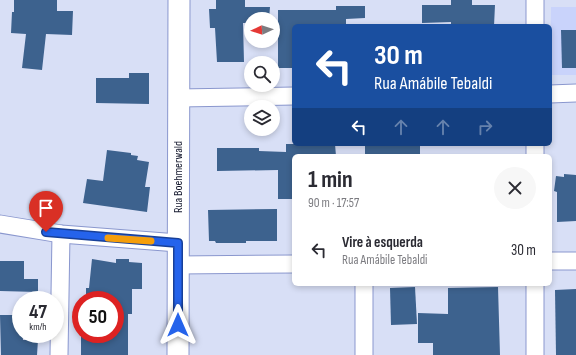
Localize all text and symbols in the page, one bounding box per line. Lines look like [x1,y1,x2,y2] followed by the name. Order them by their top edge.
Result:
[244,12,280,48] north arrow
[244,12,280,136] map controls
[374,39,423,72] text: 30 m
[308,40,360,92] icon: left
[244,56,280,92] button: search
[374,73,492,94] text: Rua Amábile Tebaldi
[244,100,280,136] button: layers
[348,116,370,138] icon: left
[390,116,412,138] icon: ahead
[432,116,454,138] icon: ahead
[474,116,496,138] icon: right
[171,141,186,213] street label: Rua Boehmerwald
[308,165,353,194] text: 1 min
[494,167,536,209] button: close
[29,191,63,232] pin
[308,195,359,211] text: 90 m · 17:57
[35,197,57,219] icon: arrive
[342,233,423,252] text: Vire à esquerda
[308,239,330,261] icon: left
[511,241,536,260] text: 30 m
[342,252,428,268] text: Rua Amábile Tebaldi
[72,291,124,343] speed limit sign: 50
[29,300,47,324] text: 47
[157,304,199,346] position arrow
[29,321,47,333] text: km/h

